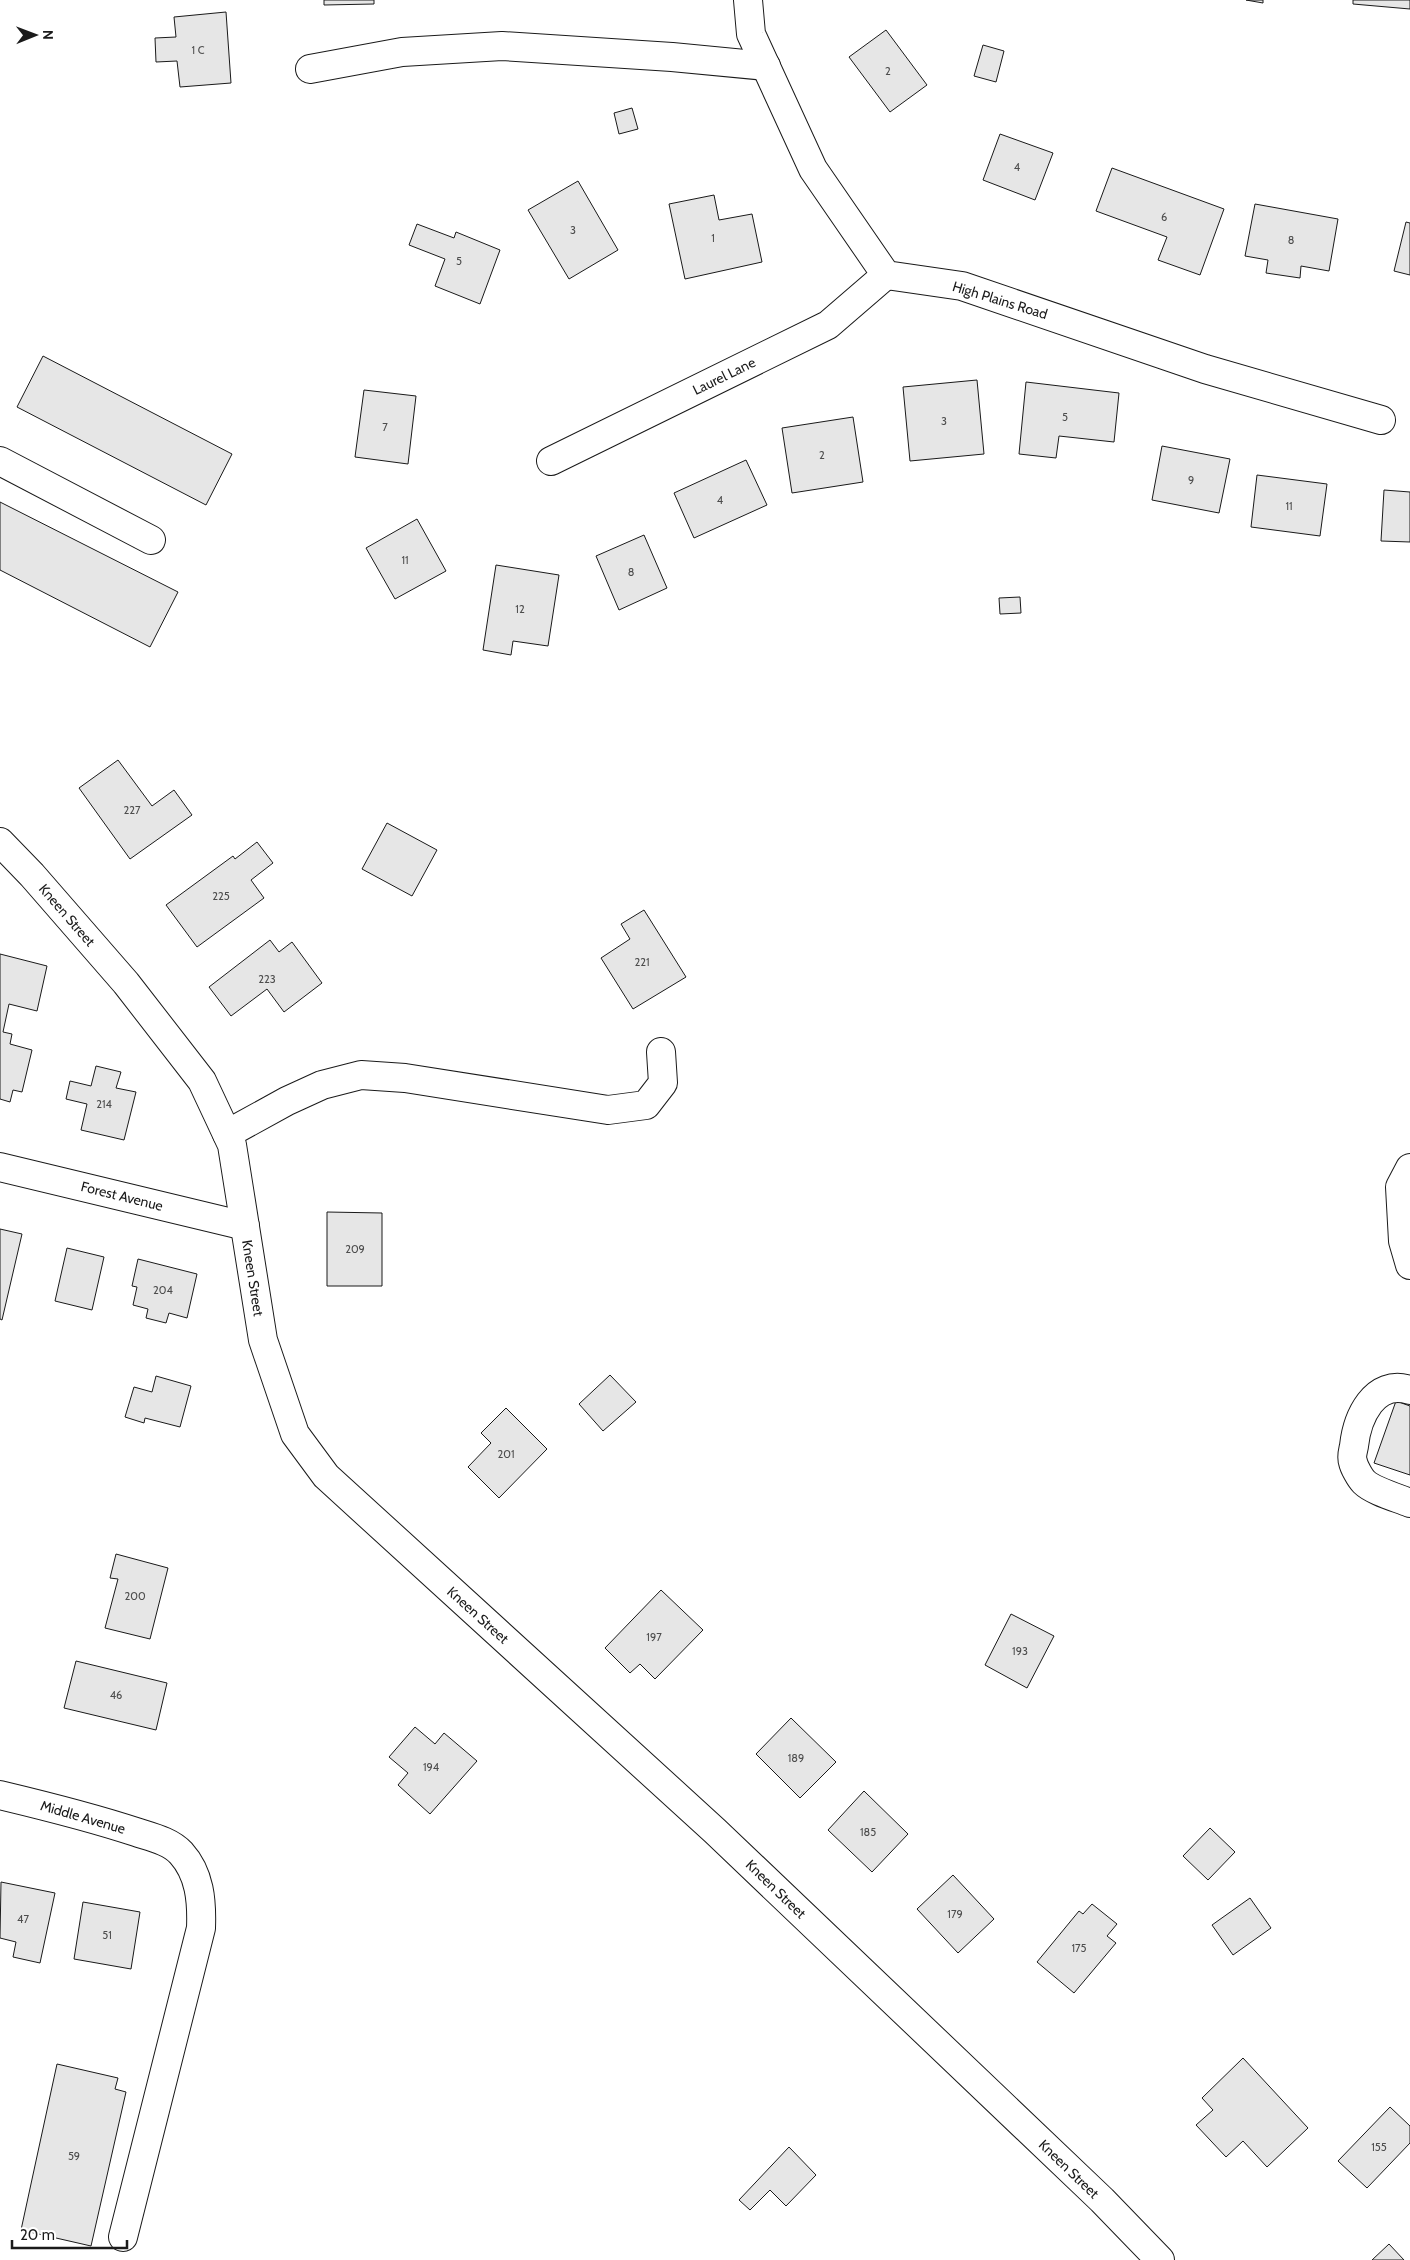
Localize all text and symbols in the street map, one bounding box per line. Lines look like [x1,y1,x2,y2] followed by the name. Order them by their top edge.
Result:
[10,10,60,60] north arrow
[39,30,57,40] text: N
[192,43,205,57] house number: 1 C
[885,64,891,78] house number: 2
[1014,160,1021,174] house number: 4
[1161,210,1167,224] house number: 6
[570,223,576,237] house number: 3
[711,231,715,245] house number: 1
[1288,233,1294,247] house number: 8
[456,254,462,268] house number: 5
[950,277,1050,323] street label: High Plains Road
[690,353,758,399] street label: Laurel Lane
[1062,410,1068,424] house number: 5
[941,414,947,428] house number: 3
[382,420,388,434] house number: 7
[819,448,825,462] house number: 2
[1188,473,1194,487] house number: 9
[717,493,724,507] house number: 4
[1285,499,1293,513] house number: 11
[401,553,409,567] house number: 11
[628,565,634,579] house number: 8
[515,602,525,616] house number: 12
[123,803,141,817] house number: 227
[35,880,99,950] street label: Kneen Street
[212,889,230,903] house number: 225
[634,955,650,969] house number: 221
[258,972,276,986] house number: 223
[96,1097,112,1111] house number: 214
[79,1177,165,1215] street label: Forest Avenue
[238,1239,268,1318] street label: Kneen Street
[345,1242,365,1256] house number: 209
[153,1283,174,1297] house number: 204
[497,1447,515,1461] house number: 201
[443,1583,513,1648] street label: Kneen Street
[124,1589,146,1603] house number: 200
[646,1630,662,1644] house number: 197
[1012,1644,1028,1658] house number: 193
[110,1688,122,1702] house number: 46
[788,1751,804,1765] house number: 189
[423,1760,440,1774] house number: 194
[38,1796,128,1838] street label: Middle Avenue
[860,1825,876,1839] house number: 185
[742,1856,810,1922] street label: Kneen Street
[947,1907,963,1921] house number: 179
[17,1912,29,1926] house number: 47
[102,1928,112,1942] house number: 51
[1071,1941,1087,1955] house number: 175
[1035,2136,1103,2202] street label: Kneen Street
[1371,2140,1387,2154] house number: 155
[68,2149,80,2163] house number: 59
[12,2218,128,2250] scale bar
[20,2226,55,2244] text: 20 m

